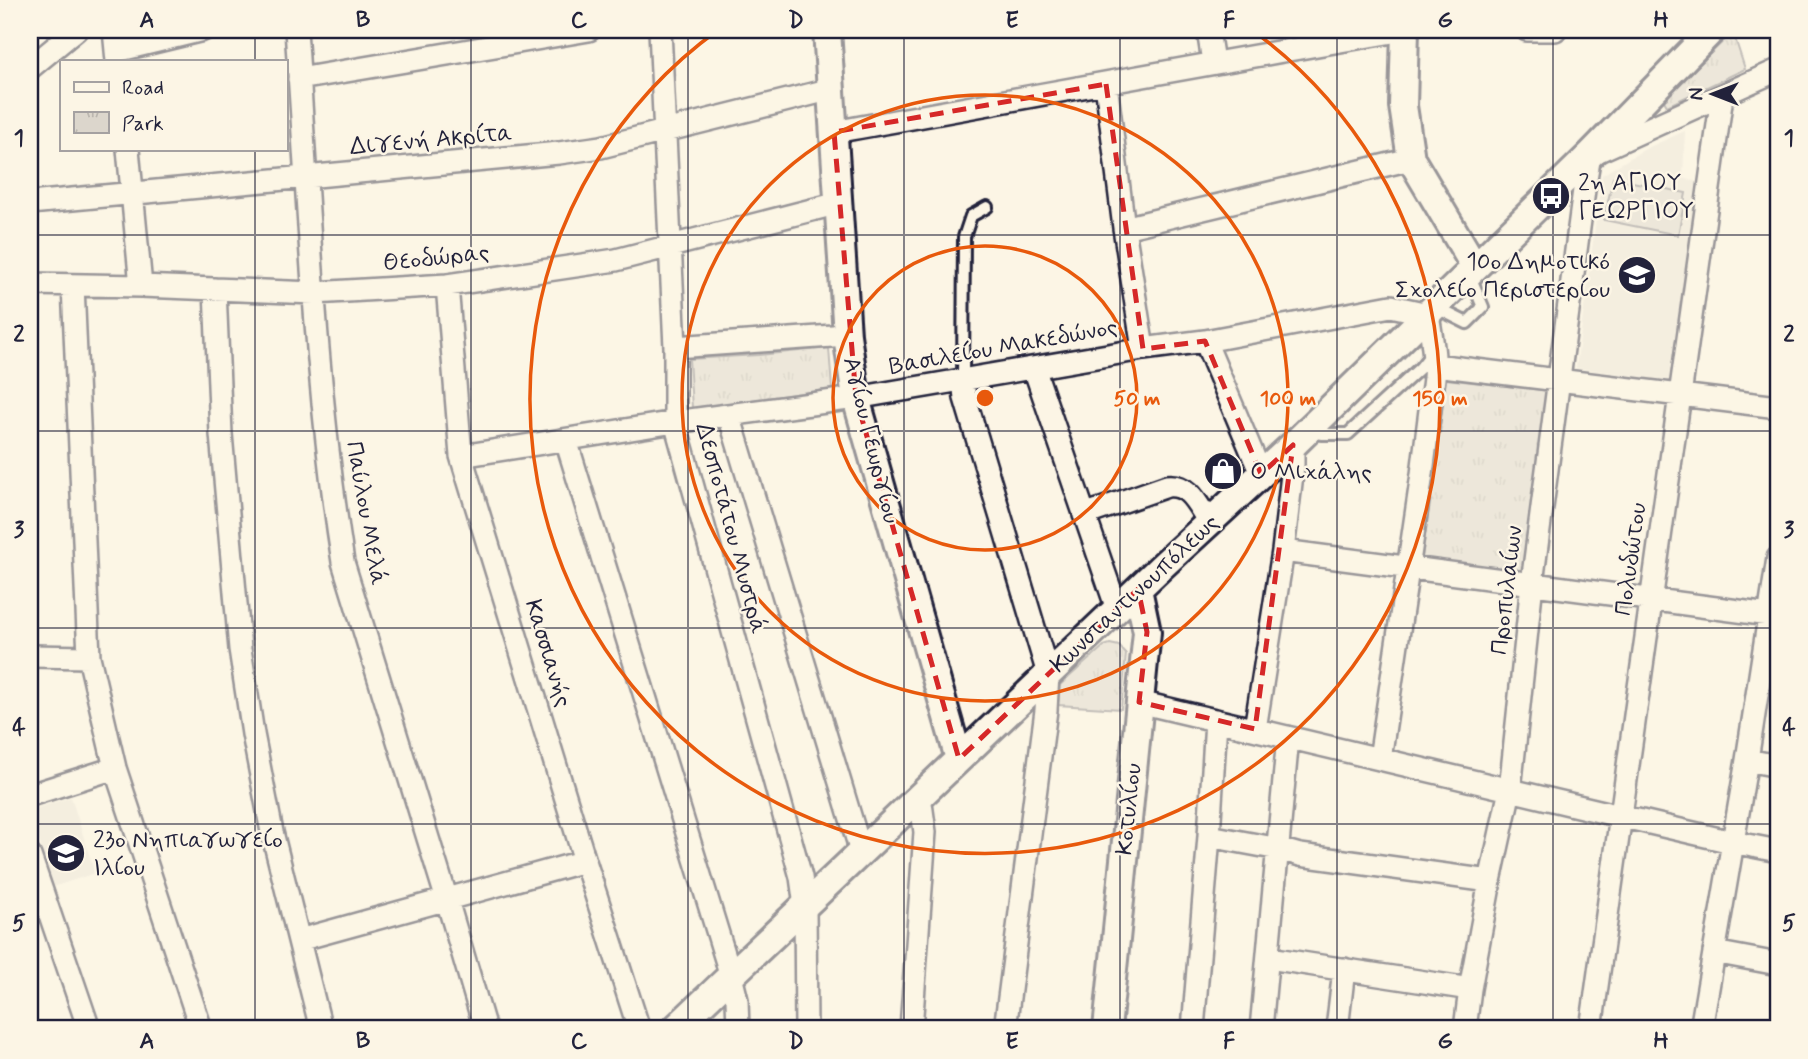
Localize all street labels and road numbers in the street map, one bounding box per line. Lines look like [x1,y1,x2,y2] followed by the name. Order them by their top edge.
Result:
[349,118,514,163] street label: Διγενή Ακρίτα
[381,237,491,279] street label: Θεοδώρας
[887,312,1120,383] street label: Βασιλείου Μακεδώνος
[835,354,906,527] street label: Αγίου Γεωργίου
[687,420,774,637] street label: Δεσποτάτου Μυστρά
[338,439,393,588] street label: Παύλου Μελά
[1608,501,1655,618] street label: Πολυδώτου
[1044,508,1226,680] street label: Κωνσταντινουπόλεως
[1484,524,1531,657] street label: Προπυλαίων
[517,596,579,711] street label: Κασσιανής
[1109,762,1150,857] street label: Κοτυλίου

